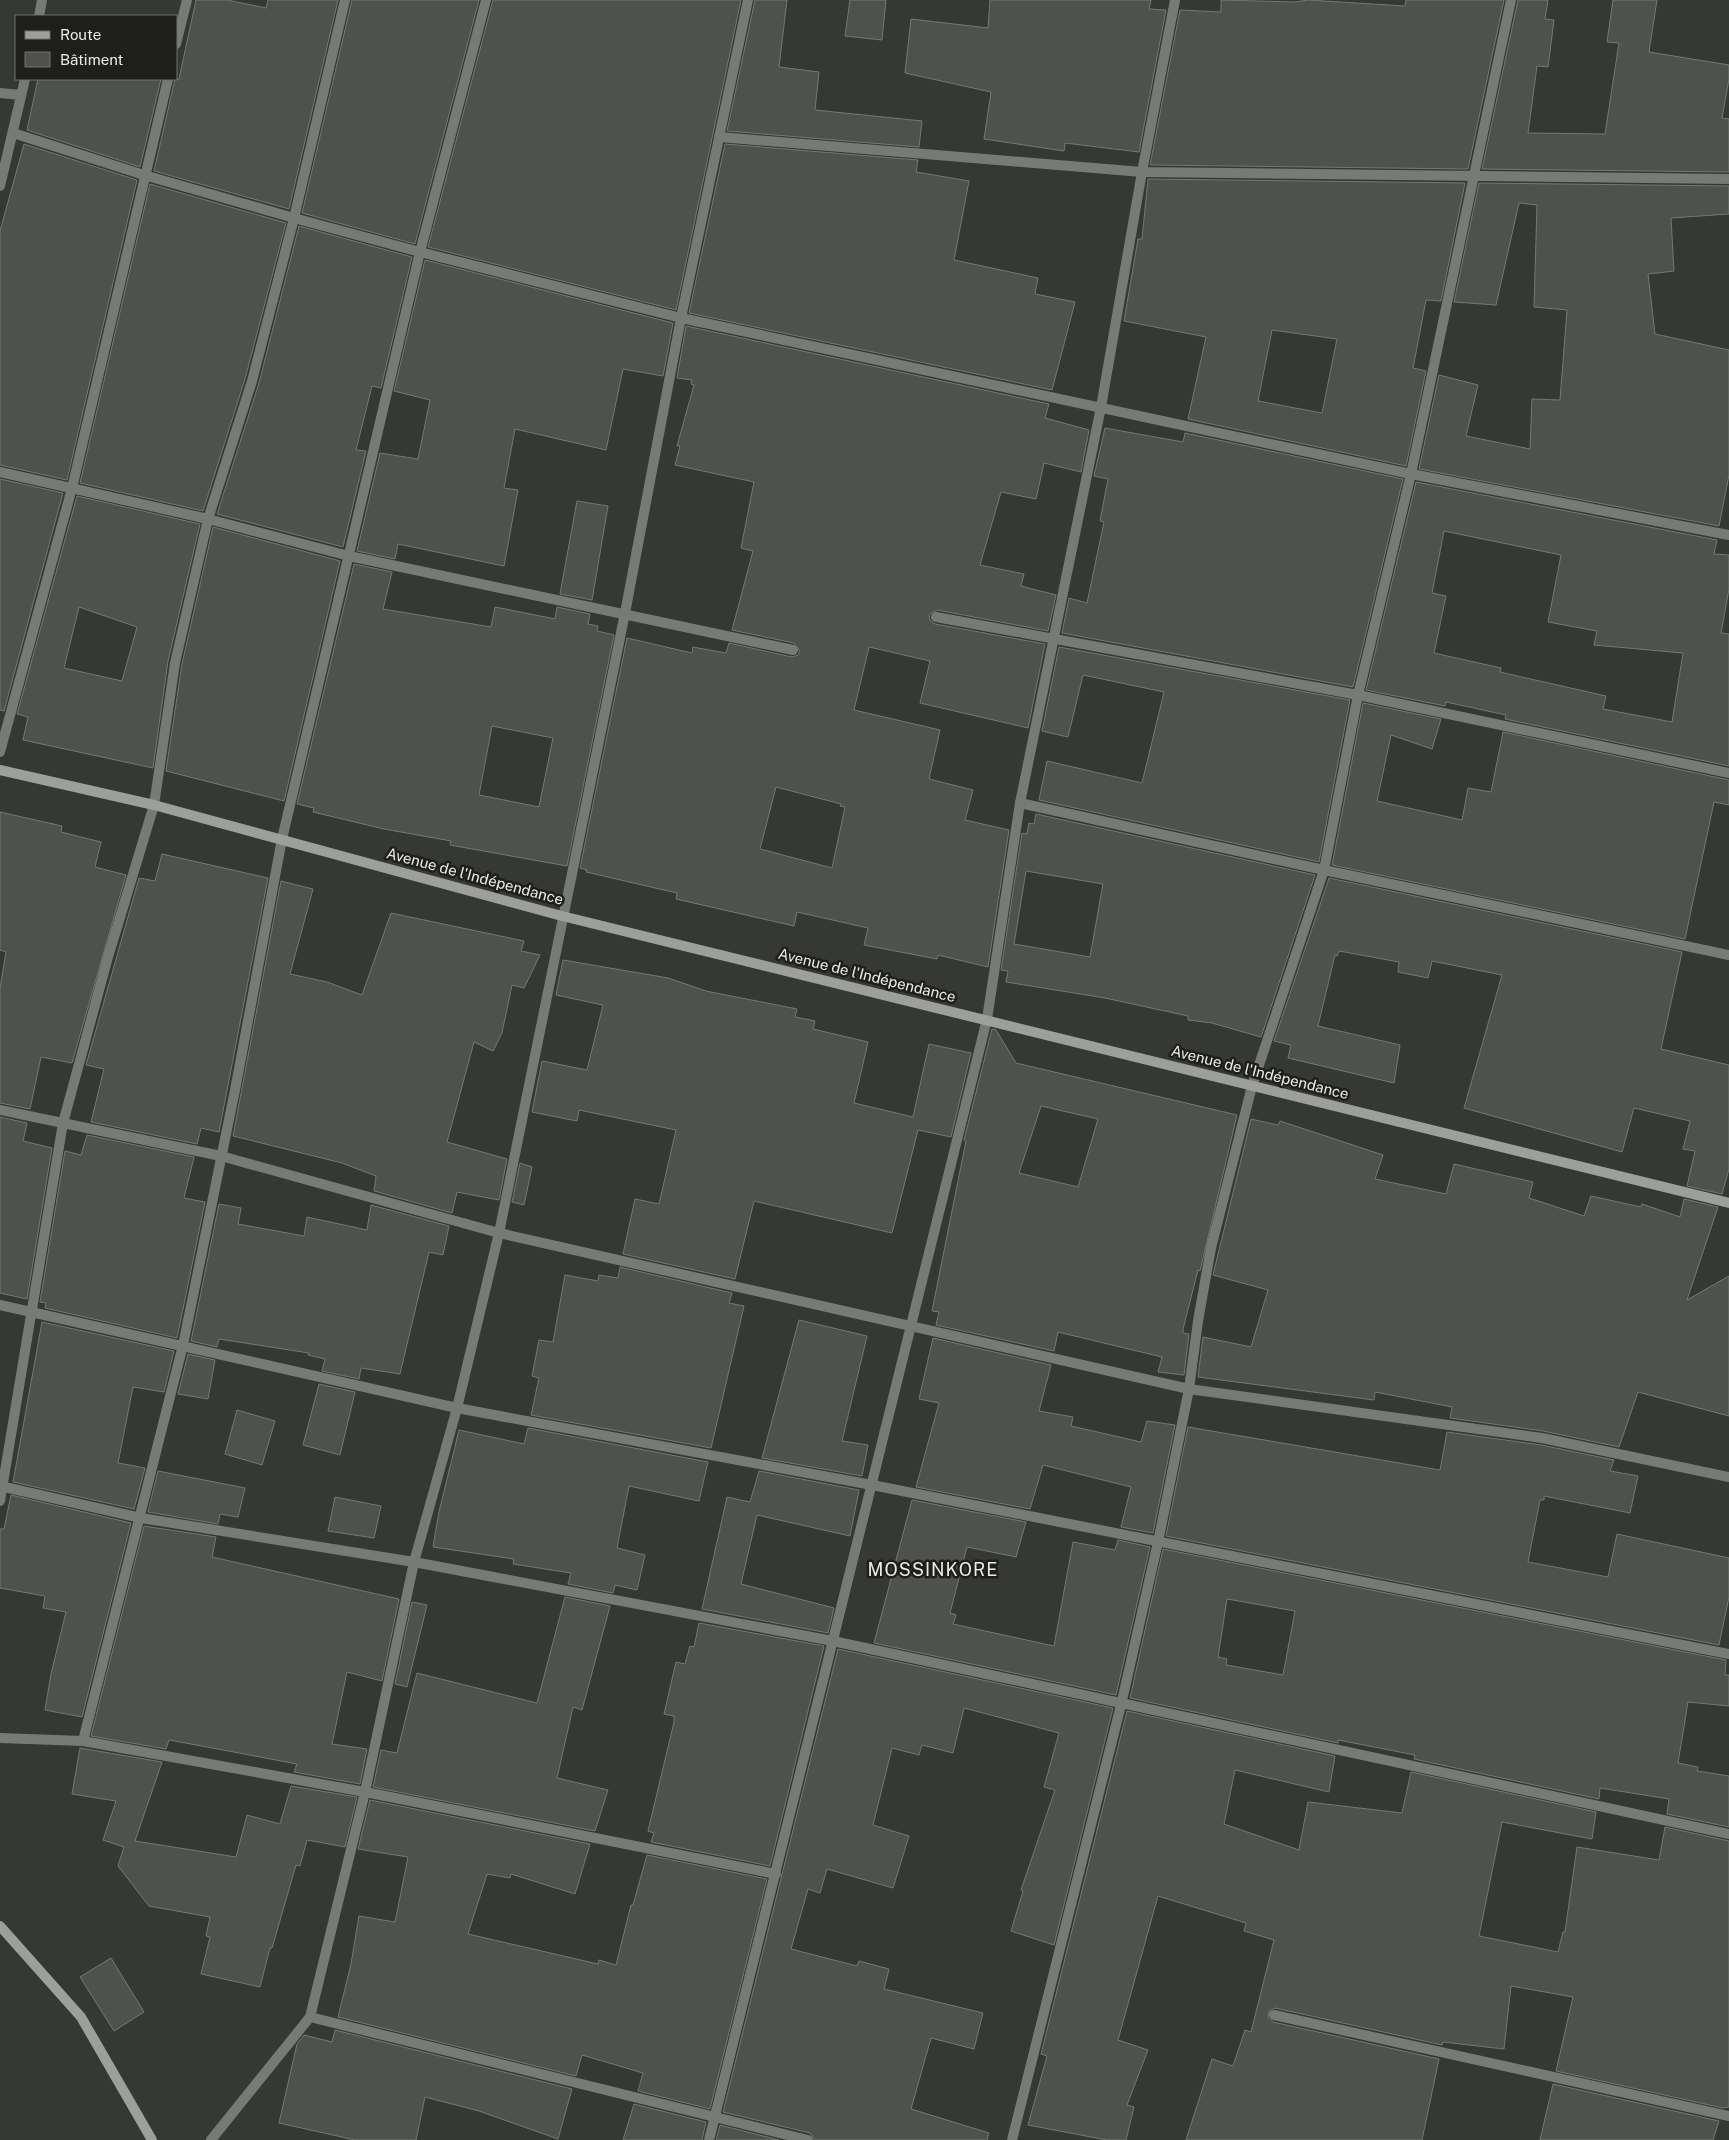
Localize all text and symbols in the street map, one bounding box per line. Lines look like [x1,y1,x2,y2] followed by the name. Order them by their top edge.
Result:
[15,15,178,80] legend
[60,26,101,43] text: Route
[60,51,123,68] text: Bâtiment
[385,844,565,908] street label: Avenue de l'Indépendance
[776,945,958,1005] street label: Avenue de l'Indépendance
[1169,1042,1351,1102] street label: Avenue de l'Indépendance
[868,1559,998,1580] district label: MOSSINKORE

